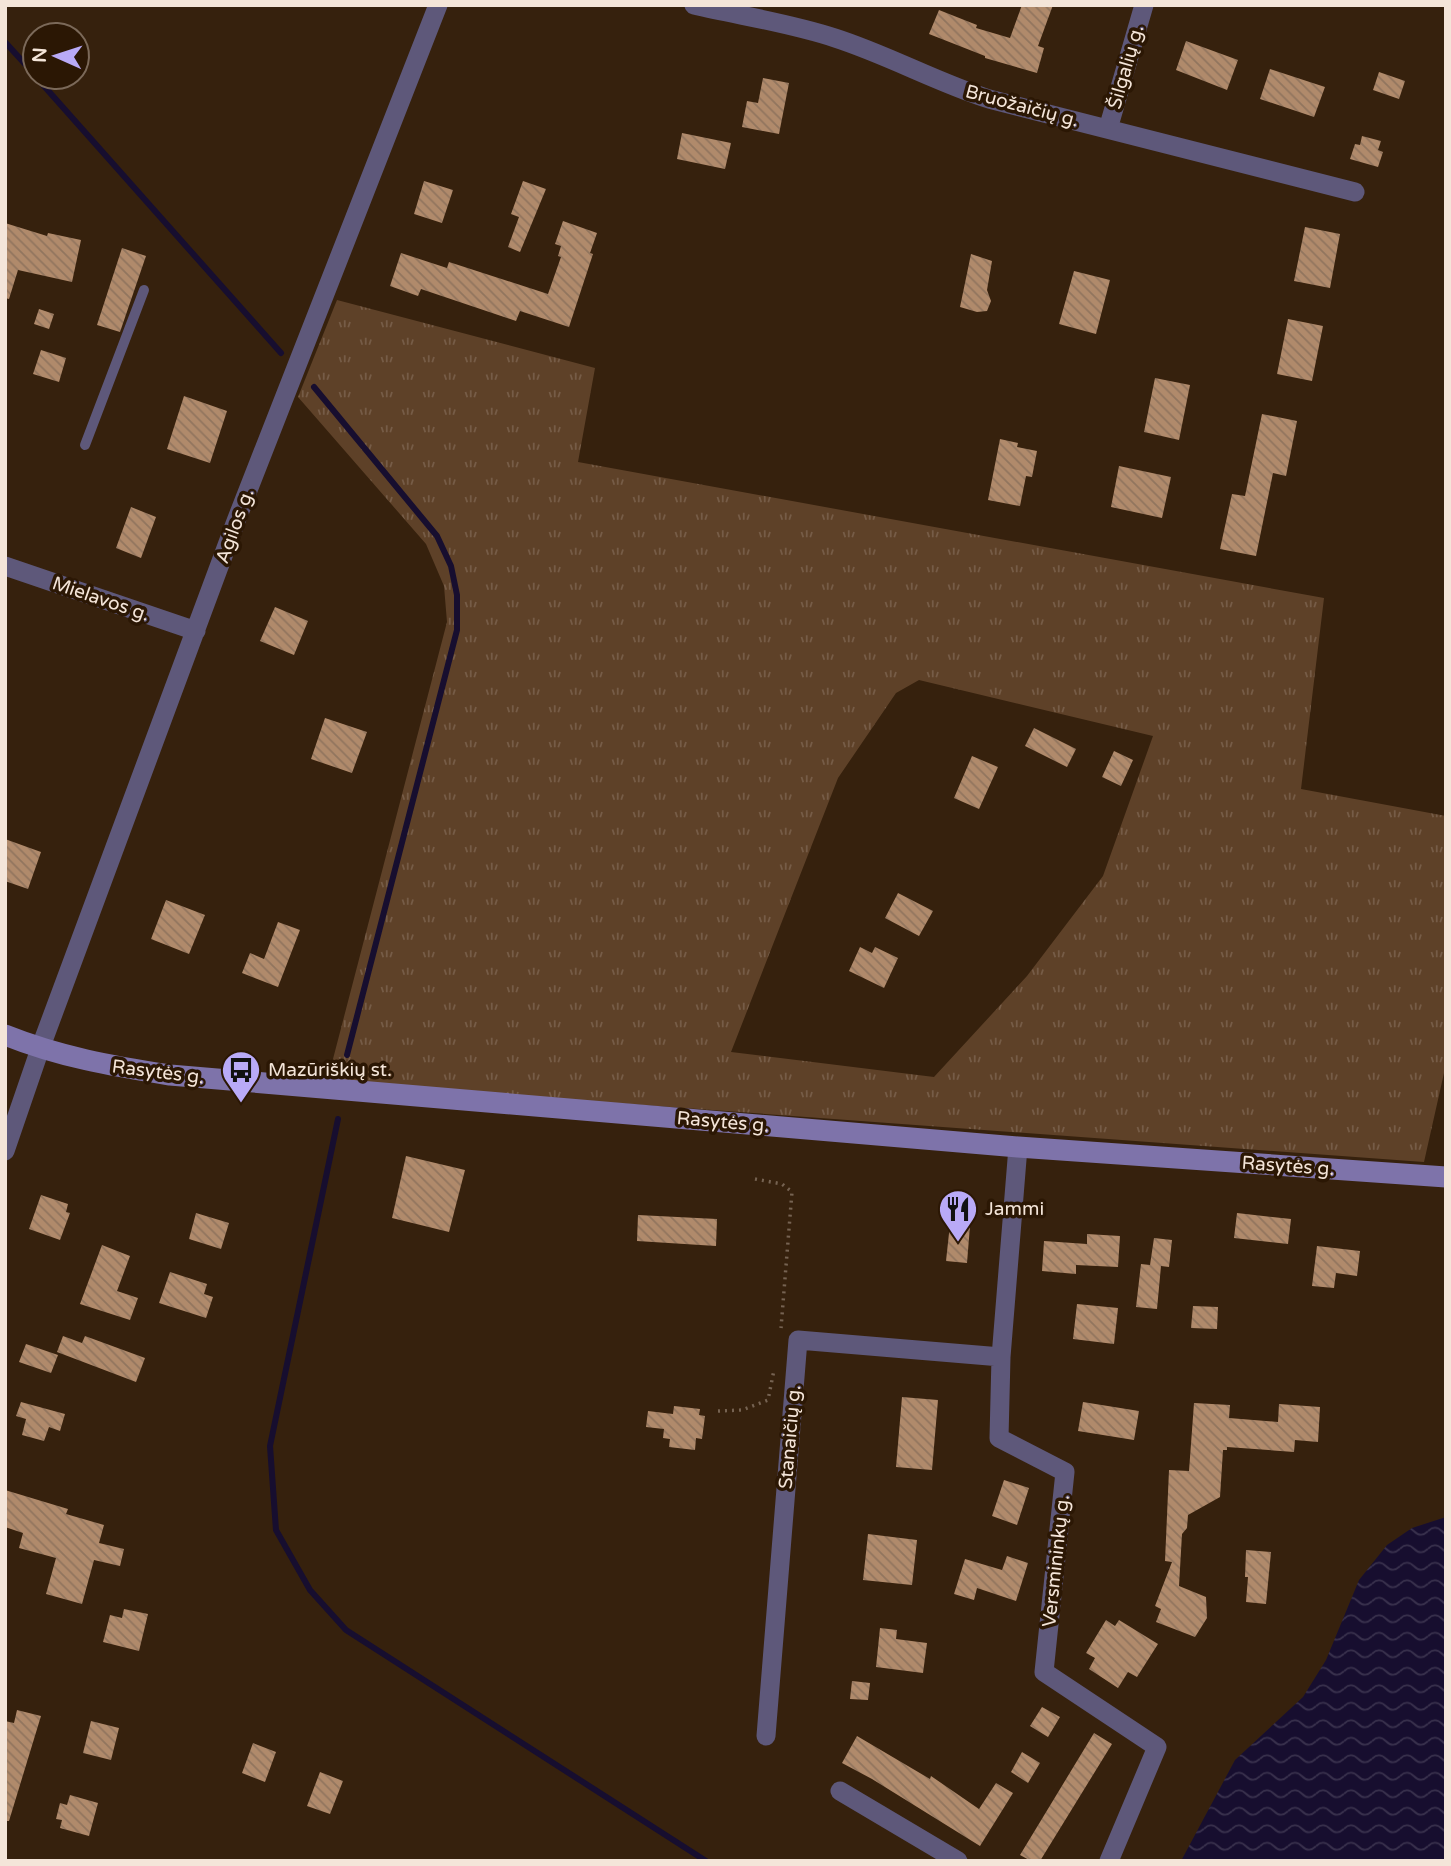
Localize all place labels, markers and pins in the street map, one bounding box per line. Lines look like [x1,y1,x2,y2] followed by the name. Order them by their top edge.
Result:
[220,1049,262,1104] bus stop icon: Mazūriškių st.
[268,1059,392,1081] place label: Mazūriškių st.
[937,1188,979,1243] restaurant icon: Jammi
[985,1198,1044,1220] place label: Jammi

